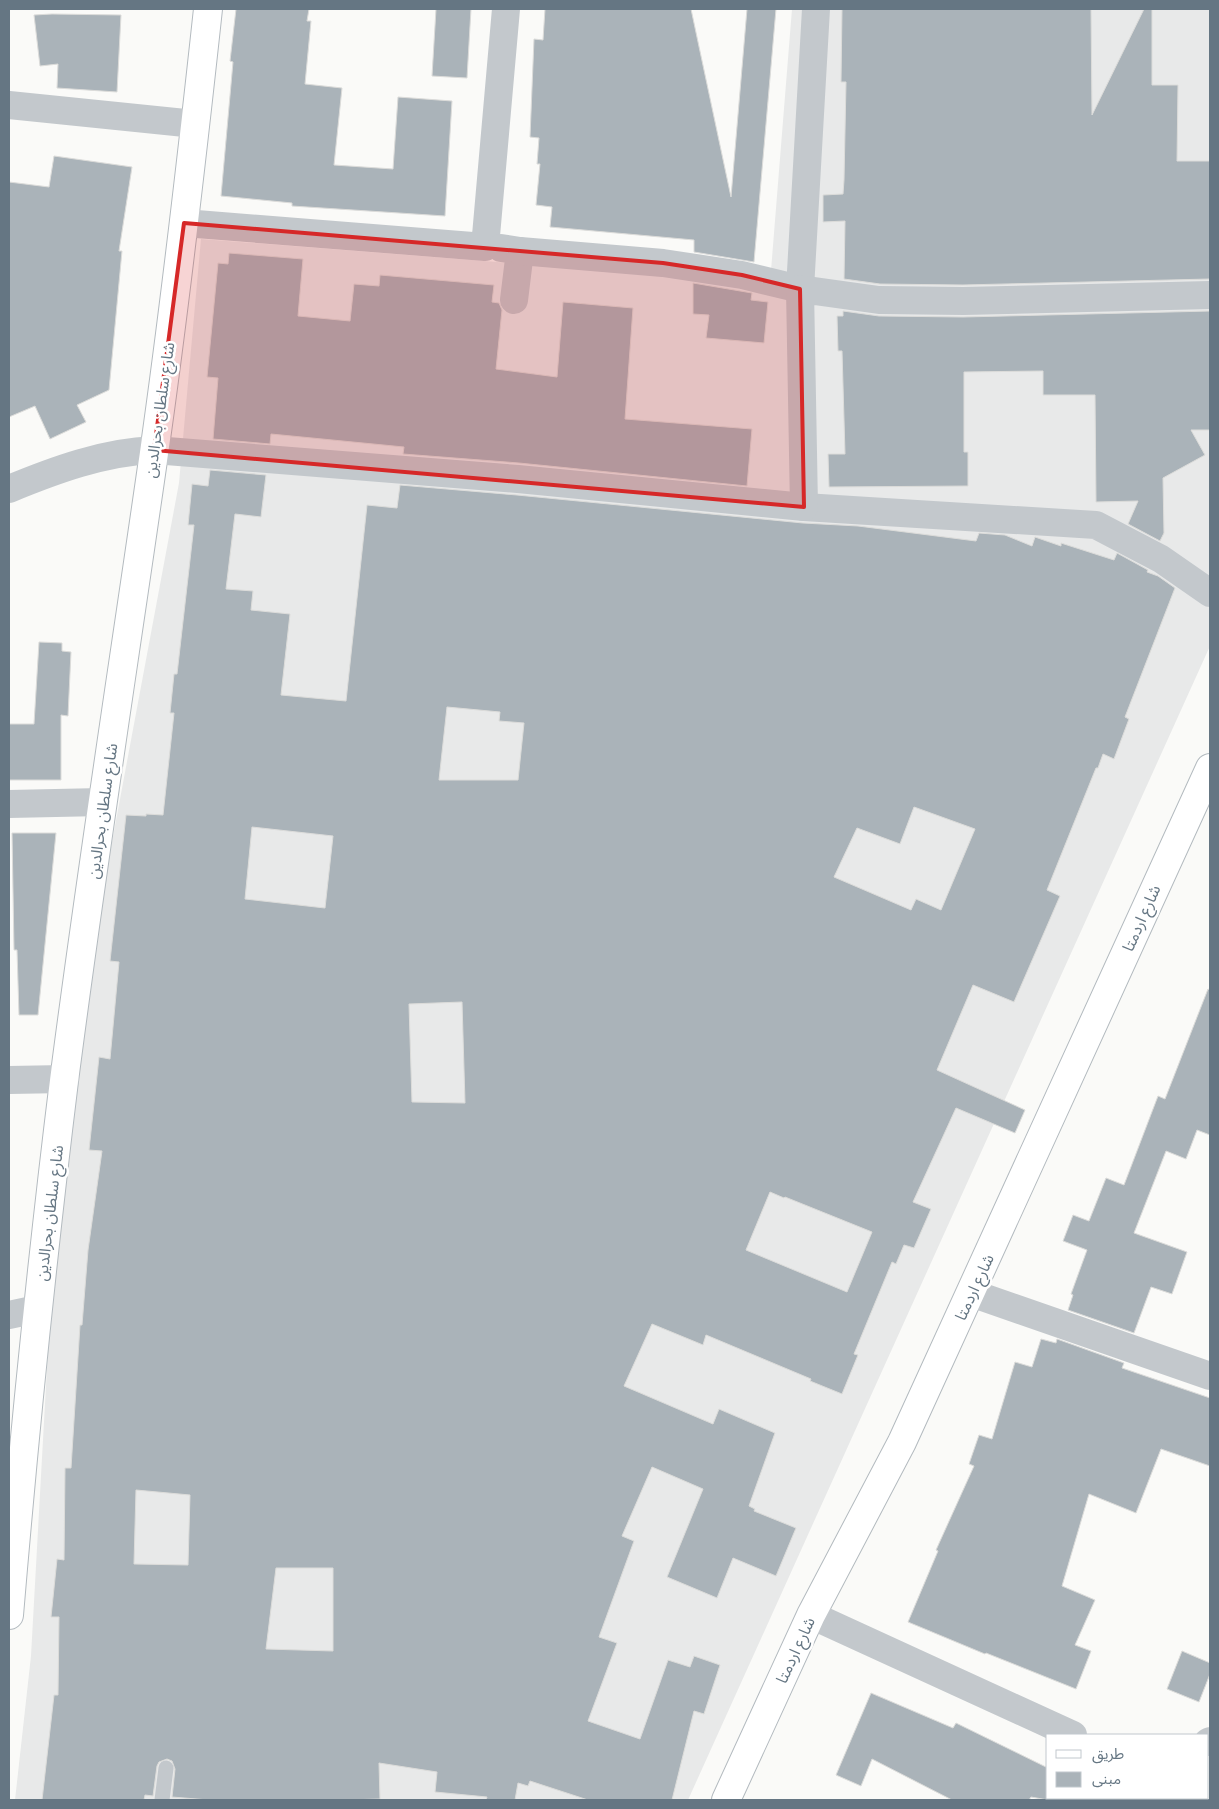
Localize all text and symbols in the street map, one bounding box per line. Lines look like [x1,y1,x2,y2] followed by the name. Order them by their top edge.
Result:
[141,341,181,479] street label: شارع سلطان بحرالدين
[84,742,124,880] street label: شارع سلطان بحرالدين
[1118,882,1167,956] street label: شارع اردمتا
[32,1144,70,1282] street label: شارع سلطان بحرالدين
[951,1251,1001,1325] street label: شارع اردمتا
[772,1614,822,1688] street label: شارع اردمتا
[1046,1734,1209,1799] legend
[1092,1745,1124,1764] text: طريق
[1092,1770,1121,1788] text: مبنى

